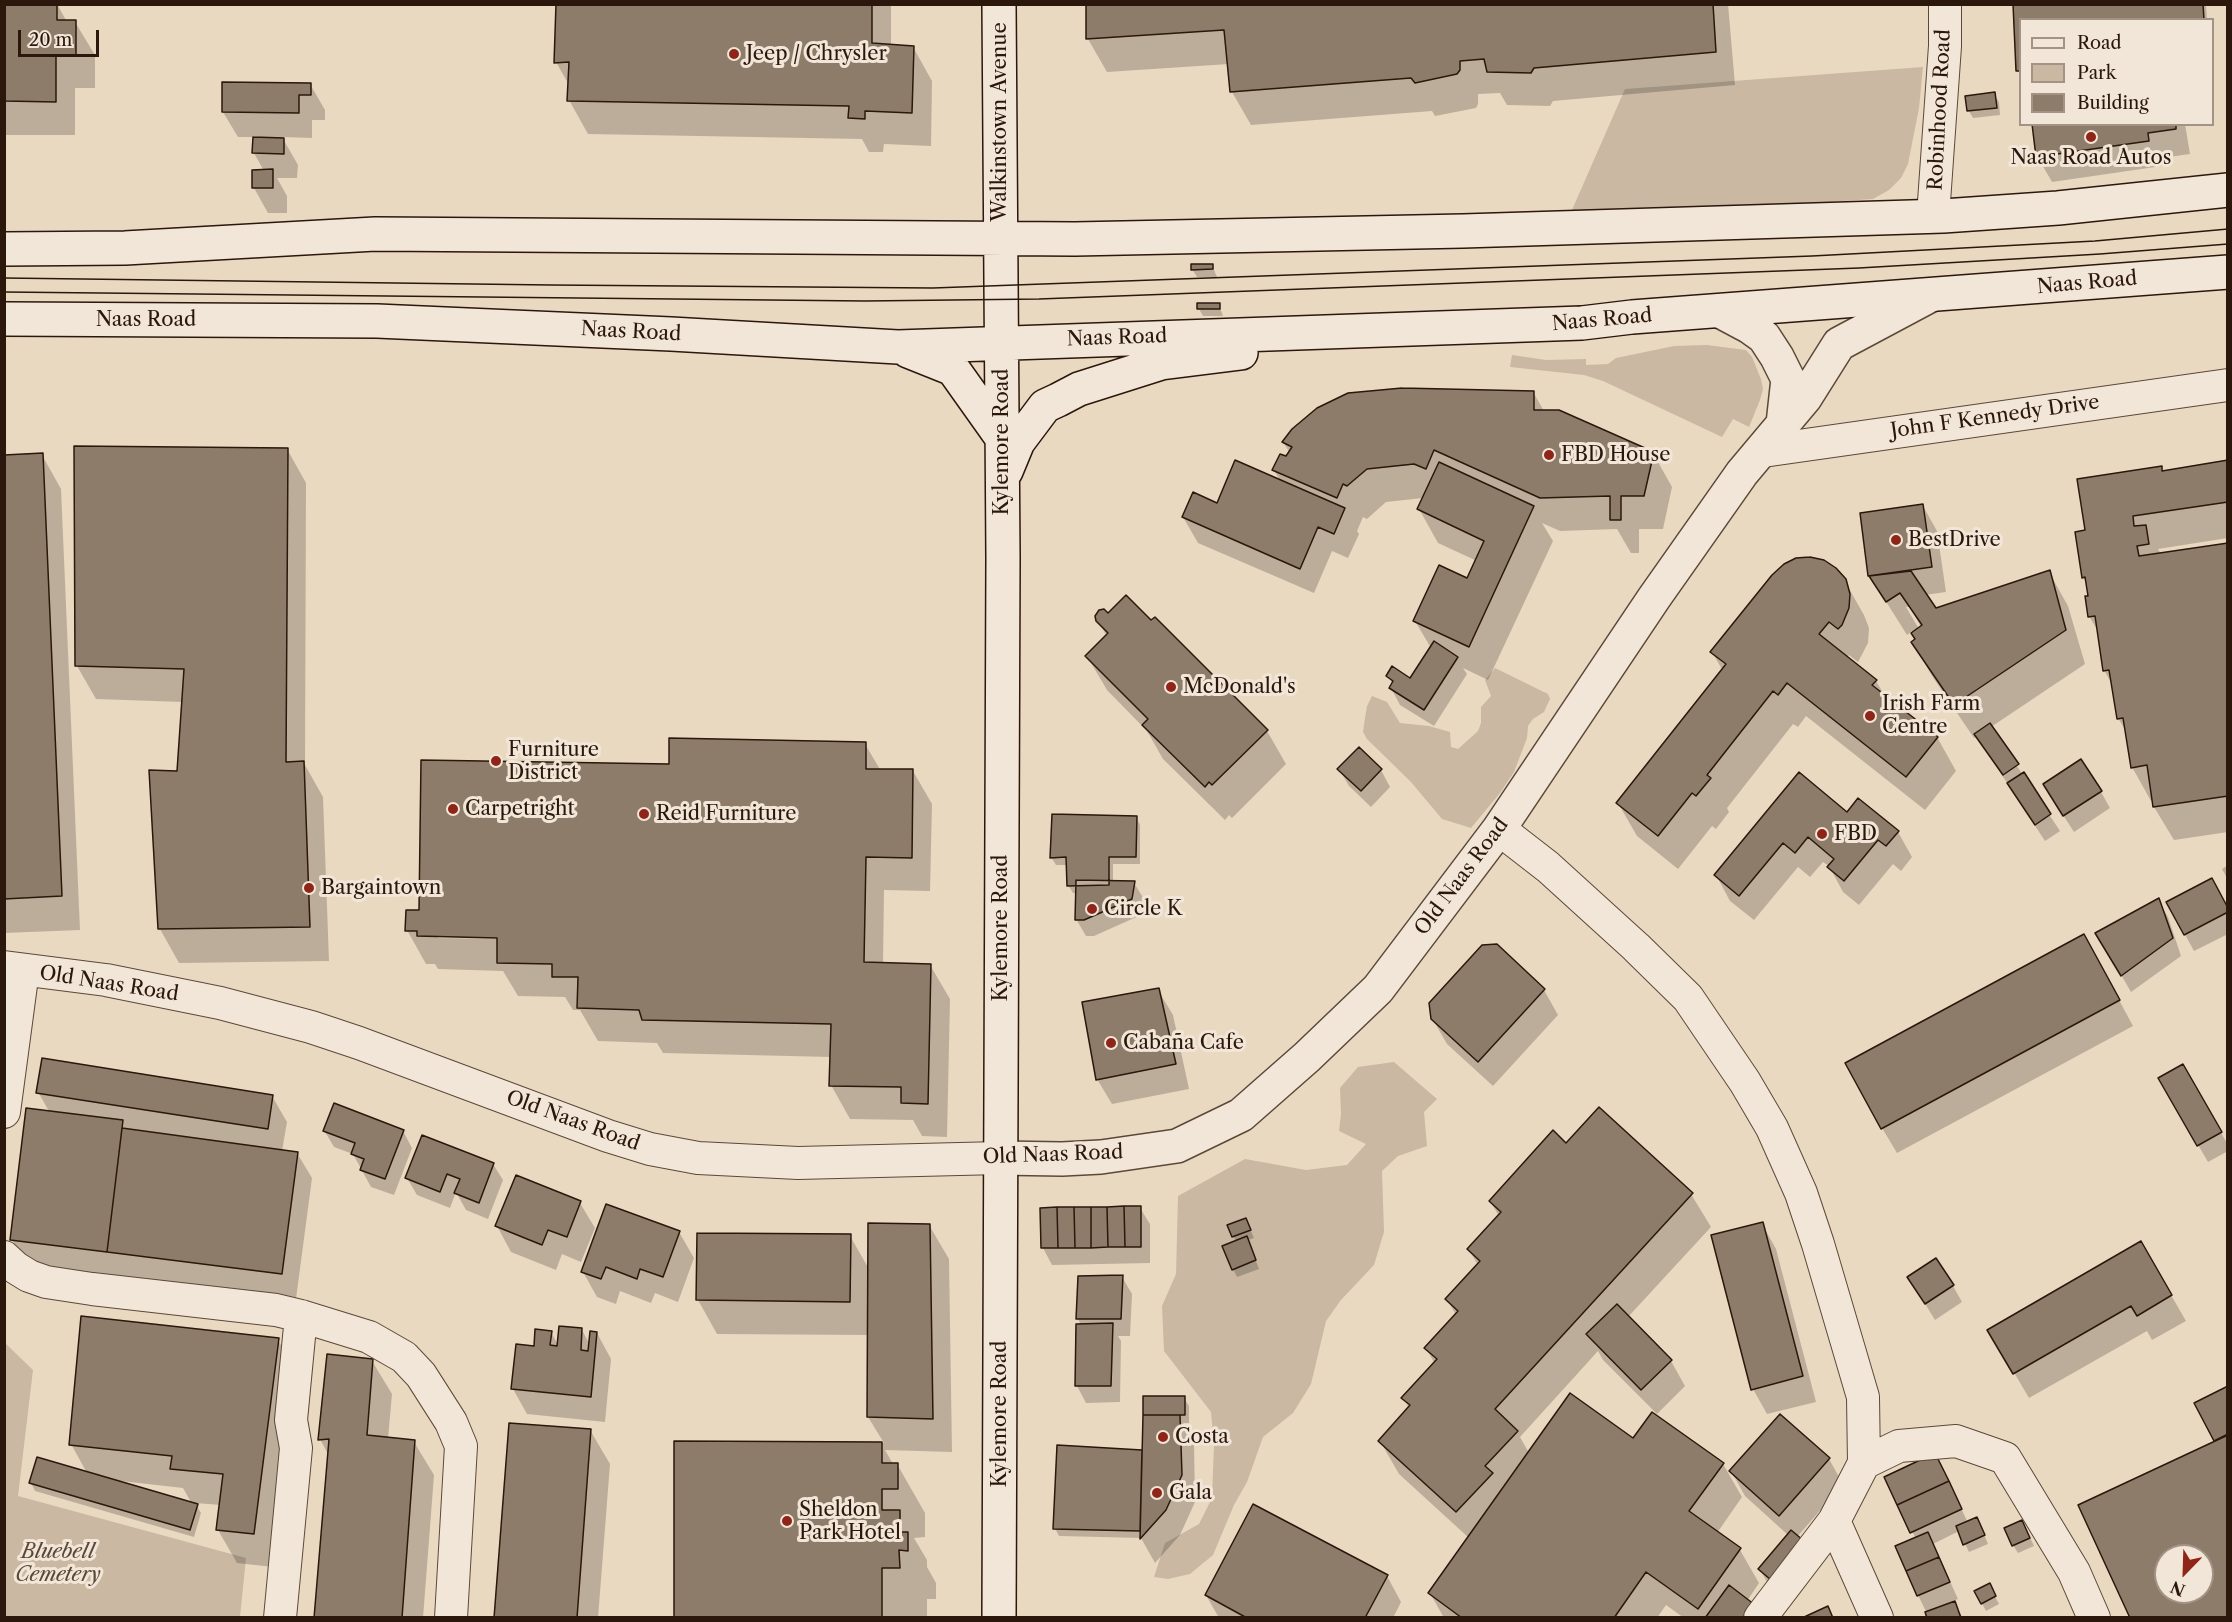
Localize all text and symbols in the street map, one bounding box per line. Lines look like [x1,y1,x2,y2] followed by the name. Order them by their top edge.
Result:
[21,18,102,56] scale bar
[2019,18,2214,126] legend
[988,22,1012,222] street label: Walkinstown Avenue
[29,29,72,51] text: 20 m
[1924,29,1956,191] street label: Robinhood Road
[2077,32,2122,54] text: Road
[746,42,887,66] place label: Jeep / Chrysler
[727,47,741,61] marker: Jeep / Chrysler
[2077,62,2116,84] text: Park
[2077,92,2149,114] text: Building
[2084,130,2098,144] marker: Naas Road Autos
[2011,146,2171,170] place label: Naas Road Autos
[2036,267,2138,299] street label: Naas Road
[1551,304,1653,336] street label: Naas Road
[96,308,196,332] street label: Naas Road
[580,317,682,347] street label: Naas Road
[1066,324,1168,352] street label: Naas Road
[990,369,1014,515] street label: Kylemore Road
[1889,390,2101,444] street label: John F Kennedy Drive
[1561,443,1671,467] place label: FBD House
[1542,448,1556,462] marker: FBD House
[1908,528,2001,552] place label: BestDrive
[1889,533,1903,547] marker: BestDrive
[1183,675,1296,699] place label: McDonald's
[1164,680,1178,694] marker: McDonald's
[1882,692,1980,739] place label: Irish Farm Centre
[1863,709,1877,723] marker: Irish Farm Centre
[508,738,599,785] place label: Furniture District
[489,754,503,768] marker: Furniture District
[465,797,575,821] place label: Carpetright
[446,802,460,816] marker: Carpetright
[656,802,796,826] place label: Reid Furniture
[637,807,651,821] marker: Reid Furniture
[1410,814,1514,940] street label: Old Naas Road
[1834,822,1877,846] place label: FBD
[1815,827,1829,841] marker: FBD
[989,855,1013,1001] street label: Kylemore Road
[321,876,441,900] place label: Bargaintown
[302,881,316,895] marker: Bargaintown
[1104,897,1182,921] place label: Circle K
[1085,902,1099,916] marker: Circle K
[38,961,180,1007] street label: Old Naas Road
[1123,1031,1244,1055] place label: Cabaña Cafe
[1104,1036,1118,1050] marker: Cabaña Cafe
[503,1086,643,1156] street label: Old Naas Road
[982,1141,1124,1169] street label: Old Naas Road
[988,1341,1012,1487] street label: Kylemore Road
[1175,1425,1229,1449] place label: Costa
[1156,1430,1170,1444] marker: Costa
[1169,1481,1212,1505] place label: Gala
[1150,1486,1164,1500] marker: Gala
[799,1498,901,1545] place label: Sheldon Park Hotel
[780,1514,794,1528] marker: Sheldon Park Hotel
[15,1540,101,1587] park label: Bluebell Cemetery
[2154,1544,2214,1604] north arrow
[2167,1577,2188,1601] text: N

